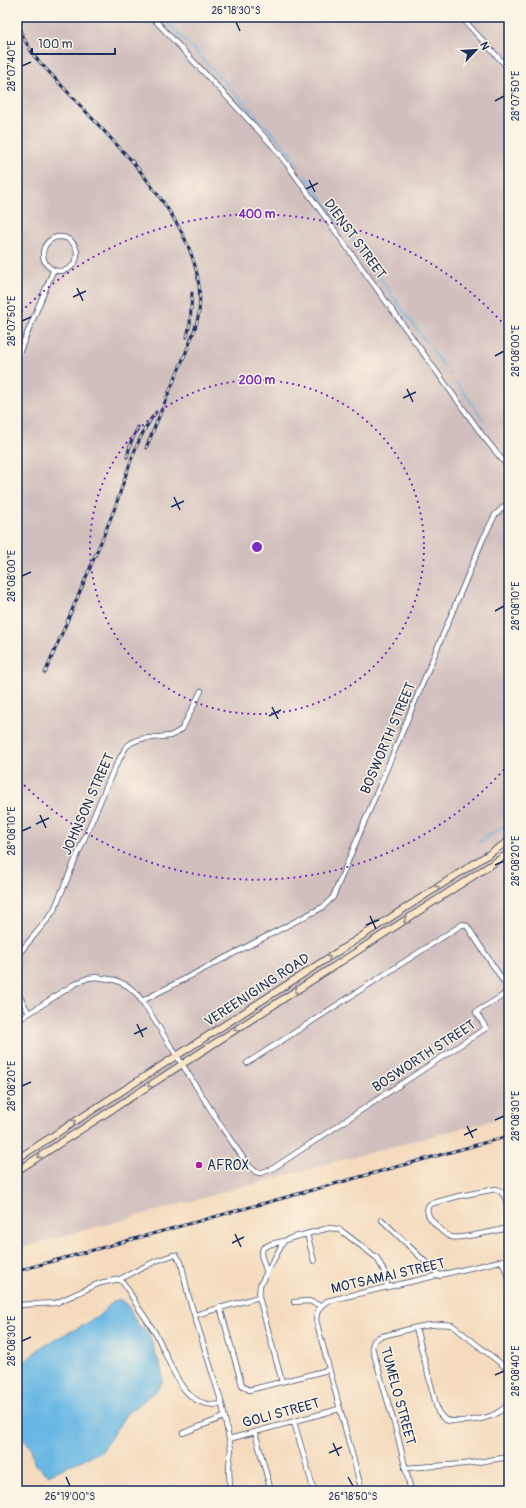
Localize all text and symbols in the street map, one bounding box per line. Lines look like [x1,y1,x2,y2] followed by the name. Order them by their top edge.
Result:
[211,5,261,17] text: 26°18'30"S
[32,30,115,56] scale bar
[456,30,496,70] north arrow
[38,37,73,52] text: 100 m
[477,40,492,53] text: N
[6,41,18,92] text: 28°07'40"E
[510,71,522,121] text: 28°07'50"E
[320,196,390,283] street label: DIENST STREET
[238,207,276,222] text: 400 m
[6,296,18,346] text: 28°07'50"E
[510,325,522,377] text: 28°08'00"E
[239,373,276,388] text: 200 m
[250,540,264,554] centre of rings
[6,550,18,602] text: 28°08'00"E
[510,582,522,630] text: 28°08'10"E
[357,679,419,797] street label: BOSWORTH STREET
[58,750,118,858] street label: JOHNSON STREET
[6,807,18,855] text: 28°08'10"E
[510,836,522,886] text: 28°08'20"E
[433,885,440,893] one-way arrow
[403,916,410,924] one-way arrow
[201,950,313,1030] street label: VEREENIGING ROAD
[323,956,330,963] one-way arrow
[294,986,301,994] one-way arrow
[369,1016,479,1096] street label: BOSWORTH STREET
[233,1025,240,1032] one-way arrow
[6,1061,18,1111] text: 28°08'20"E
[147,1081,154,1088] one-way arrow
[510,1091,522,1141] text: 28°08'30"E
[69,1119,76,1127] one-way arrow
[37,1151,44,1158] one-way arrow
[207,1157,250,1174] place label: AFROX
[194,1160,204,1170] marker: AFROX
[329,1255,447,1297] street label: MOTSAMAI STREET
[6,1316,18,1366] text: 28°08'30"E
[377,1345,419,1447] street label: TUMELO STREET
[510,1346,522,1396] text: 28°08'40"E
[240,1394,322,1431] street label: GOLI STREET
[45,1491,95,1503] text: 26°19'00"S
[329,1491,378,1503] text: 26°18'50"S

